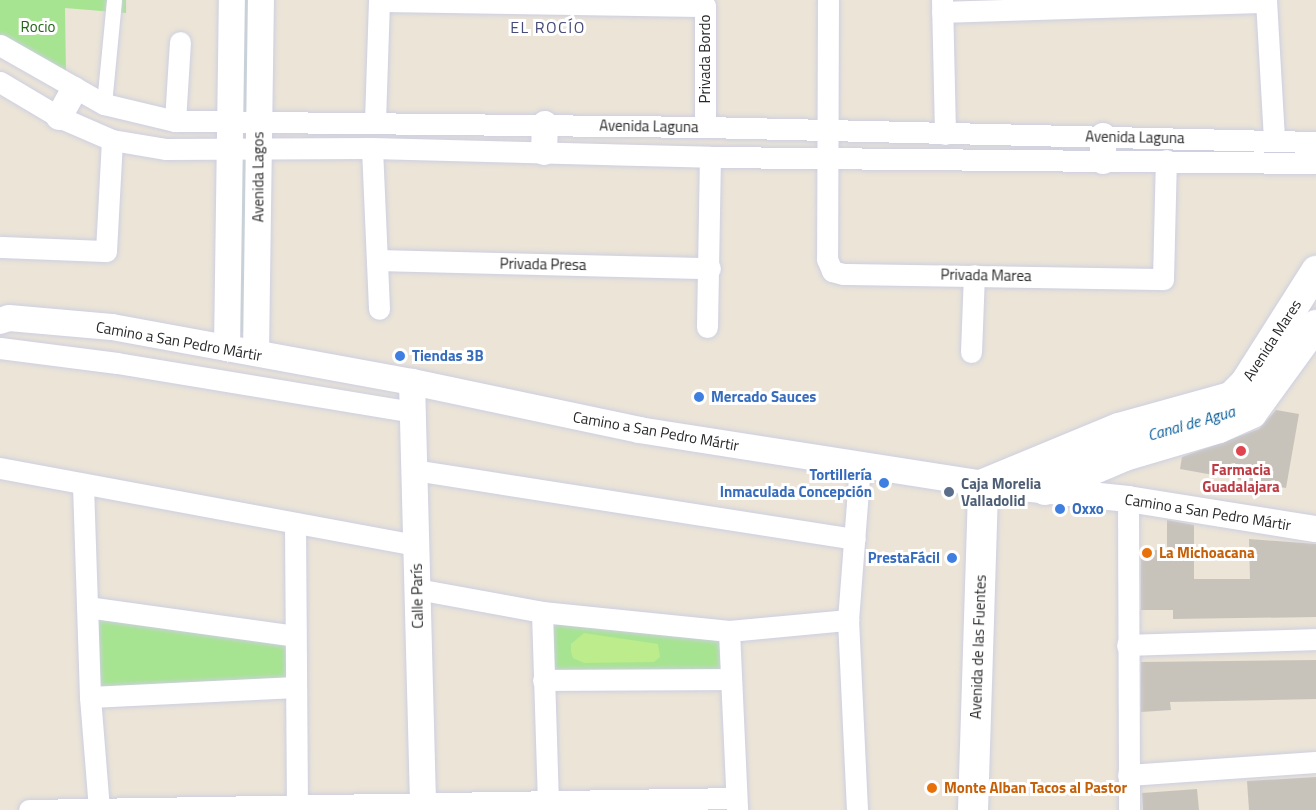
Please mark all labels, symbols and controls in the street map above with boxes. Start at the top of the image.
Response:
street label: Privada Bordo [696,15,714,103]
district label: EL ROCÍO [510,17,586,37]
park label: Rocio [21,18,55,36]
street label: Avenida Laguna [599,116,699,136]
street label: Avenida Laguna [1085,127,1185,147]
street label: Avenida Lagos [249,132,267,222]
street label: Privada Presa [499,254,587,274]
street label: Privada Marea [940,265,1032,285]
street label: Avenida Mares [1239,296,1305,384]
street label: Camino a San Pedro Mártir [95,318,263,364]
place label: Tiendas 3B [412,347,484,365]
marker: Tiendas 3B [393,349,407,363]
place label: Mercado Sauces [711,388,816,406]
marker: Mercado Sauces [692,390,706,404]
water label: Canal de Agua [1145,401,1237,445]
street label: Camino a San Pedro Mártir [572,408,740,454]
marker: Farmacia Guadalajara [1234,444,1248,458]
place label: Farmacia Guadalajara [1202,460,1280,495]
place label: Tortillería Inmaculada Concepción [720,465,872,500]
place label: Caja Morelia Valladolid [961,474,1041,509]
marker: Tortillería Inmaculada Concepción [877,476,891,490]
marker: Caja Morelia Valladolid [942,485,956,499]
street label: Camino a San Pedro Mártir [1124,490,1292,534]
place label: Oxxo [1072,500,1104,518]
marker: Oxxo [1053,502,1067,516]
place label: La Michoacana [1159,544,1255,562]
marker: La Michoacana [1140,546,1154,560]
place label: PrestaFácil [868,549,940,567]
marker: PrestaFácil [945,551,959,565]
street label: Calle París [407,563,427,629]
street label: Avenida de las Fuentes [966,574,990,720]
place label: Monte Alban Tacos al Pastor [944,779,1127,797]
marker: Monte Alban Tacos al Pastor [925,781,939,795]

